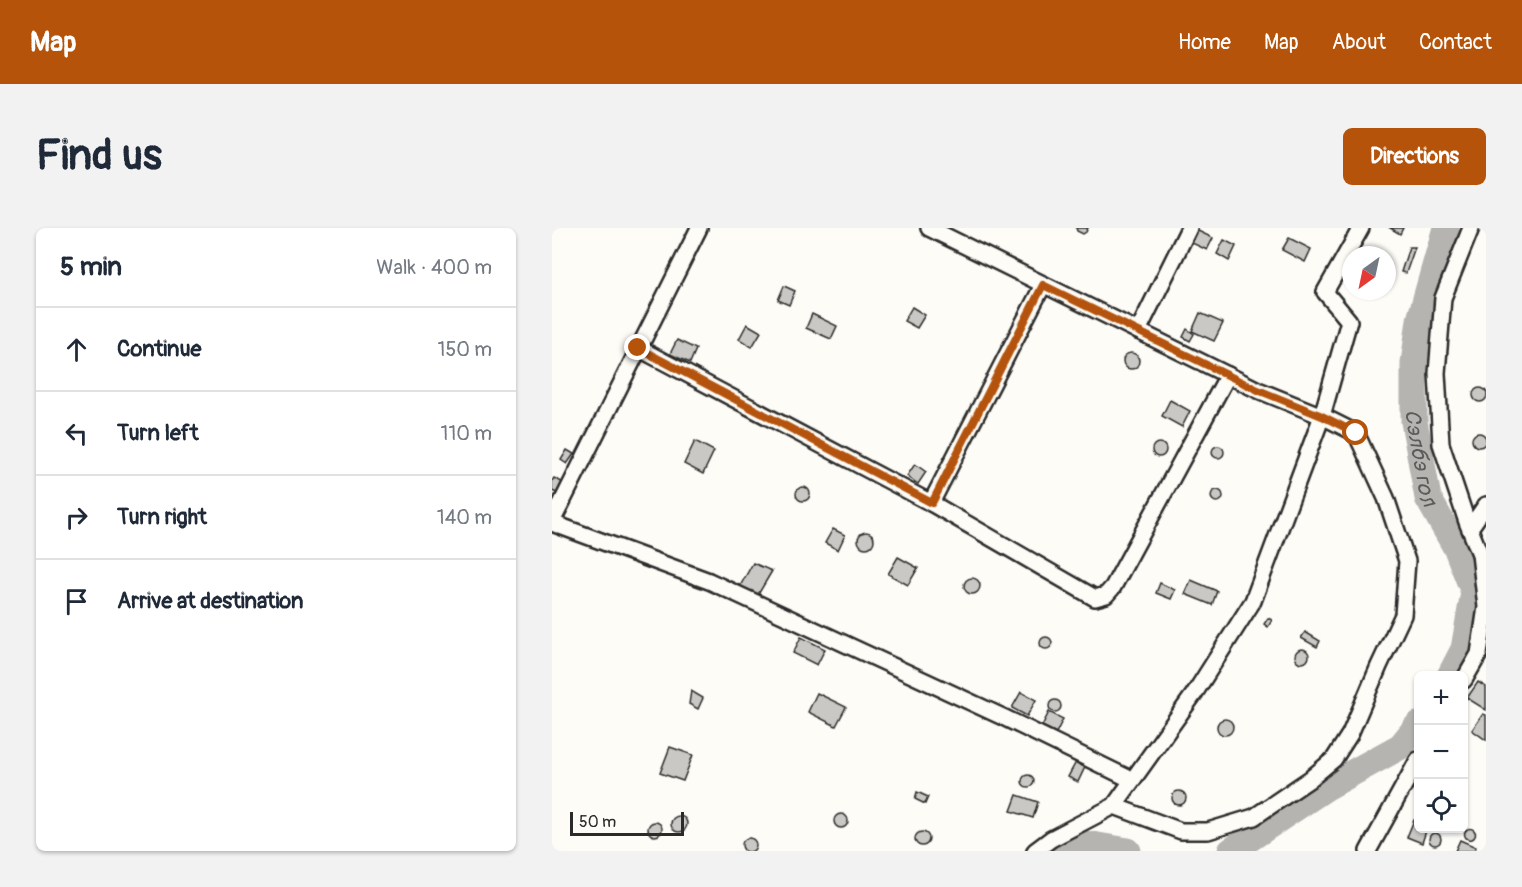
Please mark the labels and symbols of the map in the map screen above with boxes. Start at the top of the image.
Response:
north arrow [1342,246,1396,300]
route end [624,334,650,360]
water label: Сэлбэ гол [1399,409,1444,514]
route start [1342,419,1368,445]
scale bar [570,809,684,836]

